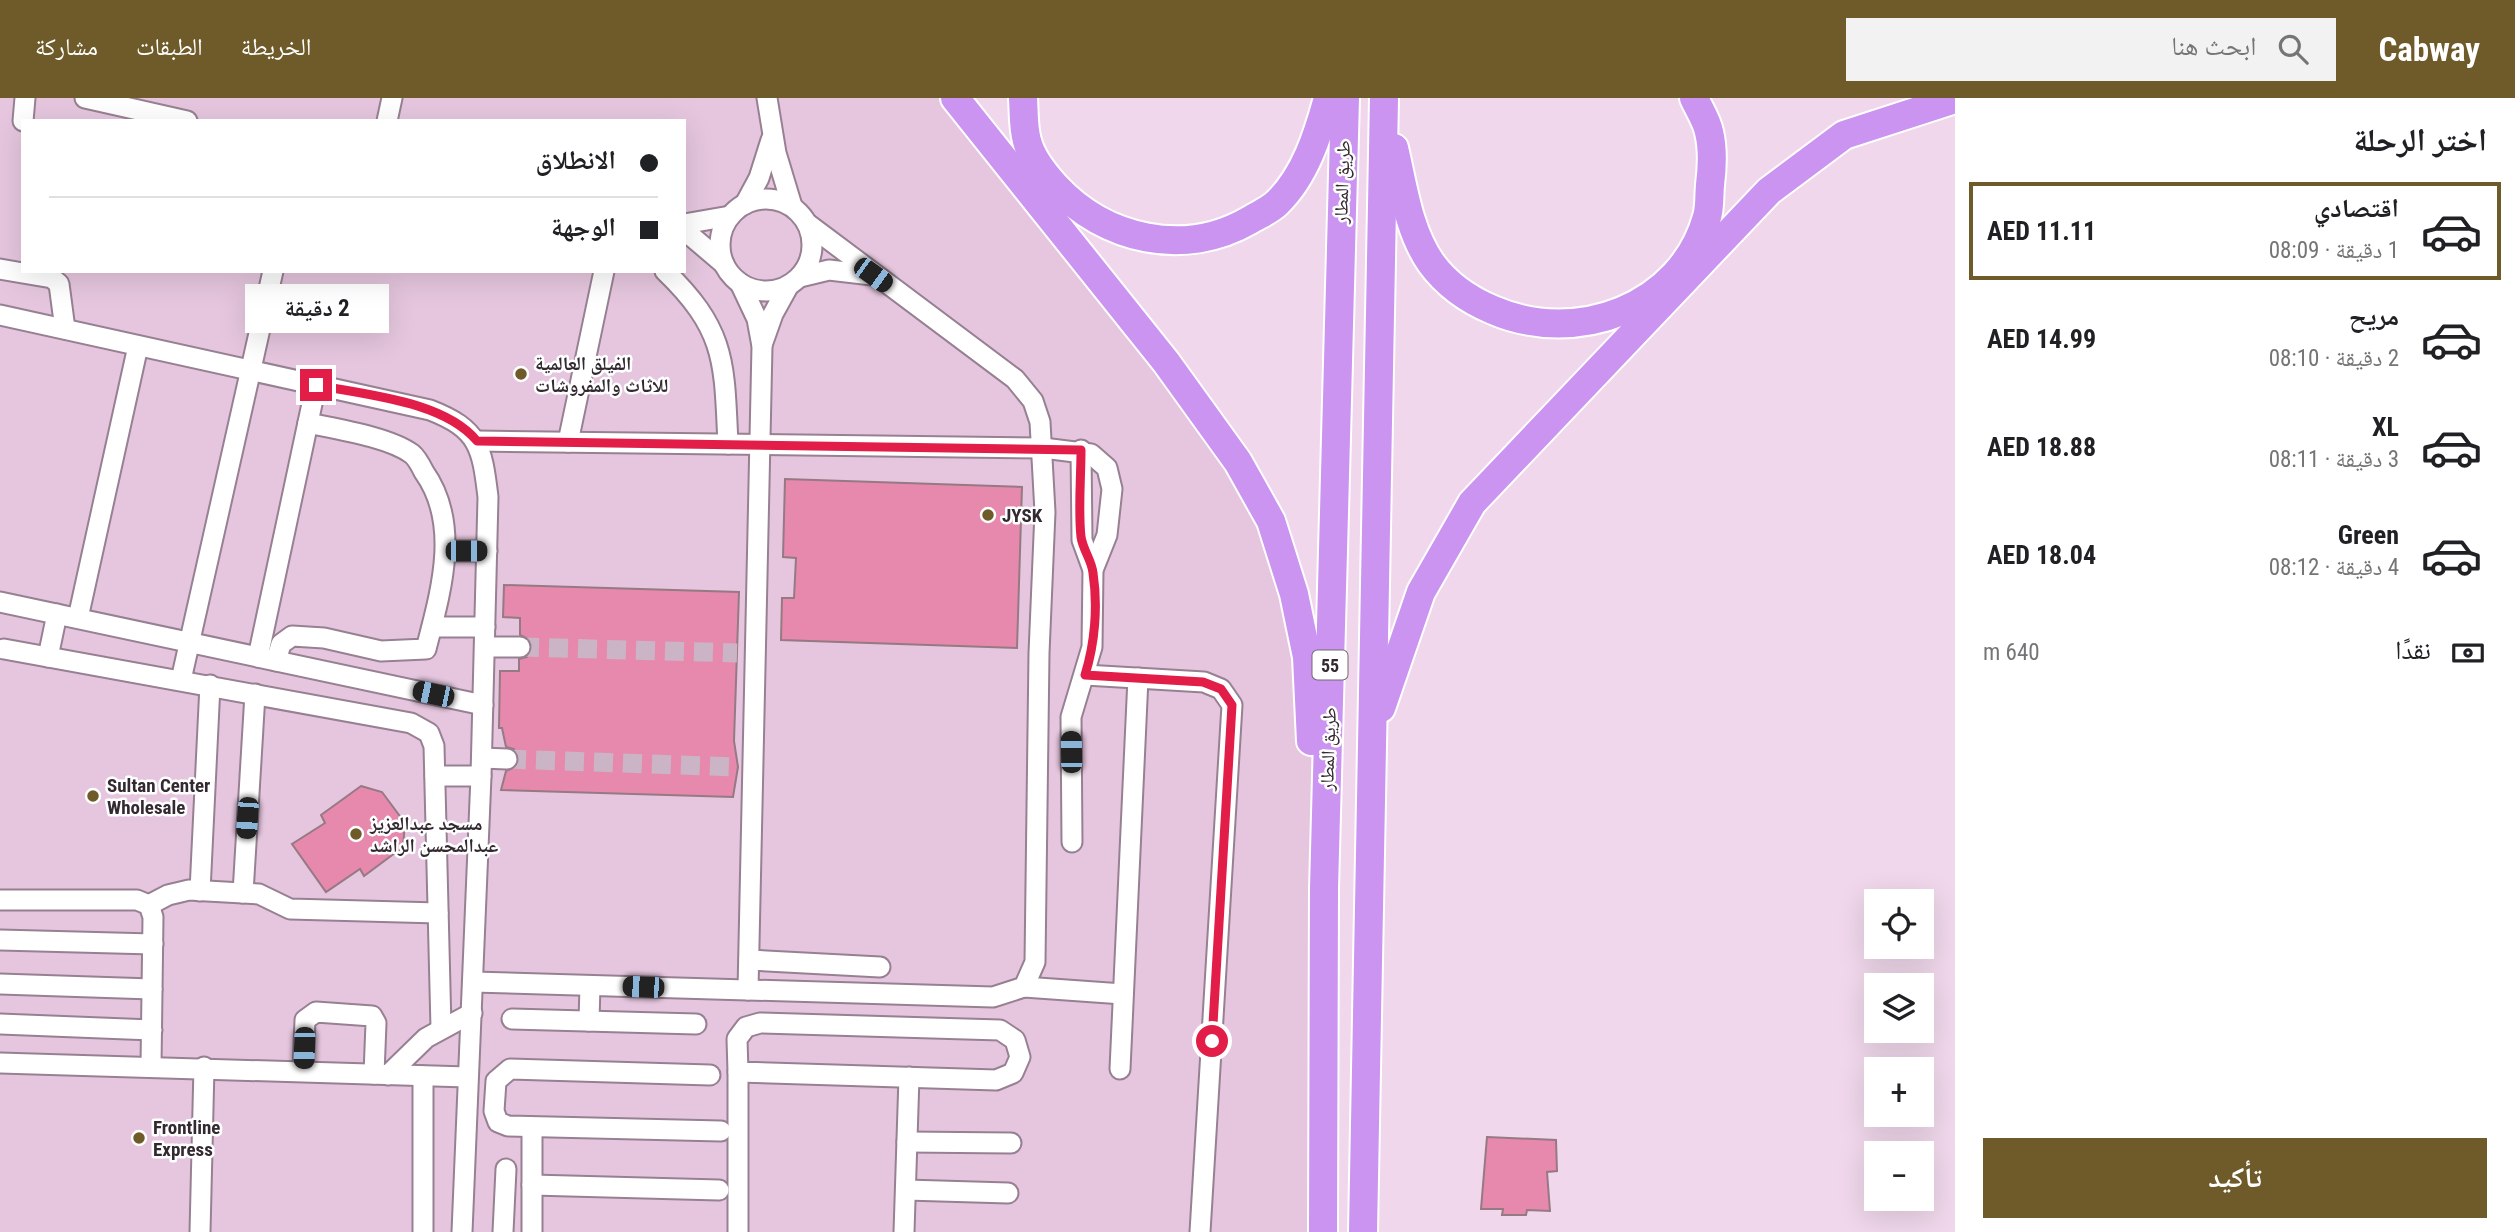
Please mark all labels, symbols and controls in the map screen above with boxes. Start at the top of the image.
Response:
search box [1846,18,2336,81]
icon: search [2274,30,2312,68]
text: Cabway [2378,30,2480,69]
text: ابحث هنا [2171,31,2256,61]
text: مشاركة [35,33,98,61]
text: الطبقات [136,33,203,61]
text: الخريطة [241,33,311,61]
text: اختر الرحلة [2353,121,2487,159]
street label: طريق المطار [1329,140,1355,225]
text: الانطلاق [536,145,616,175]
text: اقتصادي [2314,193,2399,223]
icon: car [2420,200,2483,263]
text: الوجهة [551,212,616,242]
text: AED 11.11 [1987,216,2096,246]
text: 1 دقيقة · 08:09 [2269,237,2399,264]
car [850,254,897,296]
callout: 2 دقيقة [244,284,388,332]
text: 2 دقيقة [284,295,350,322]
text: مريح [2349,301,2399,331]
icon: car [2420,308,2483,371]
text: AED 14.99 [1987,324,2096,354]
text: 2 دقيقة · 08:10 [2269,345,2399,372]
place label: الفيلق العالمية للاثاث والمفروشات [535,352,668,397]
marker: الفيلق العالمية للاثاث والمفروشات [513,366,529,382]
route end [300,369,332,401]
text: XL [2372,412,2399,442]
icon: car [2420,416,2483,479]
text: AED 18.88 [1987,432,2096,462]
text: 3 دقيقة · 08:11 [2269,446,2399,473]
place label: JYSK [1002,504,1043,527]
marker: JYSK [980,507,996,523]
text: Green [2338,520,2399,550]
icon: car [2420,524,2483,587]
text: AED 18.04 [1987,540,2096,570]
car [446,541,488,562]
text: 4 دقيقة · 08:12 [2269,554,2399,581]
icon: cash [2449,634,2487,672]
text: نقدًا [2395,635,2431,665]
text: 640 m [1983,639,2040,666]
road number: 55 [1312,650,1348,680]
car [411,679,456,709]
street label: طريق المطار [1315,707,1341,792]
car [1061,731,1082,773]
place label: Sultan Center Wholesale [107,774,210,819]
marker: Sultan Center Wholesale [85,788,101,804]
car [236,796,259,840]
place label: مسجد عبدالعزيز عبدالمحسن الراشد [369,812,499,857]
marker: مسجد عبدالعزيز عبدالمحسن الراشد [348,826,364,842]
map controls [1864,889,1934,1211]
button: locate [1864,889,1934,959]
button: layers [1864,973,1934,1043]
car [622,976,665,998]
route start [1196,1025,1228,1057]
car [293,1027,316,1069]
button: + [1864,1057,1934,1127]
place label: Frontline Express [153,1116,220,1161]
marker: Frontline Express [131,1130,147,1146]
button: تأكيد [1983,1138,2487,1218]
button: − [1864,1141,1934,1211]

